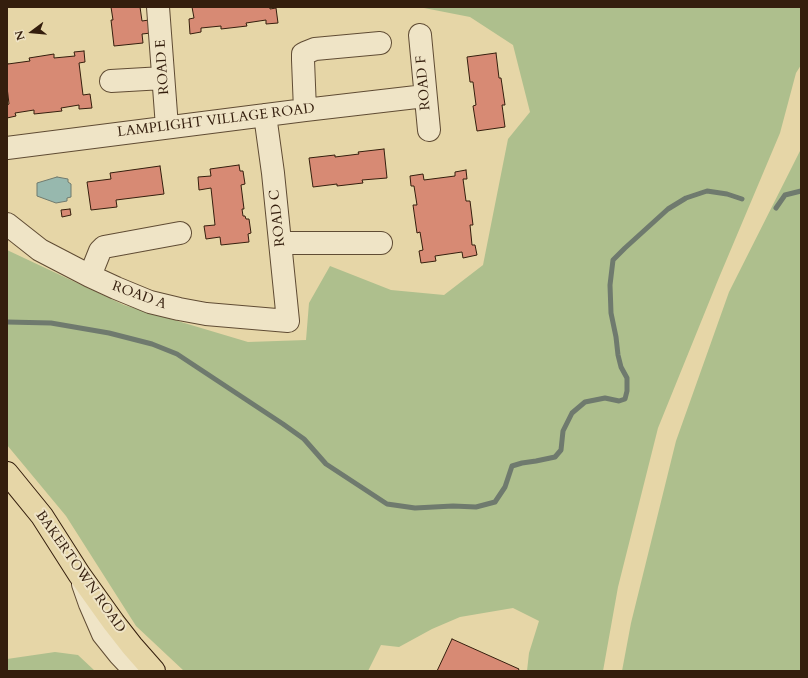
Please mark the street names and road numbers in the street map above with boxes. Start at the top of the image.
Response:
street label: ROAD E [153,39,173,95]
street label: ROAD F [413,55,435,111]
street label: LAMPLIGHT VILLAGE ROAD [116,101,316,141]
street label: ROAD C [267,188,289,248]
street label: ROAD A [109,278,169,314]
street label: BAKERTOWN ROAD [32,508,128,636]

